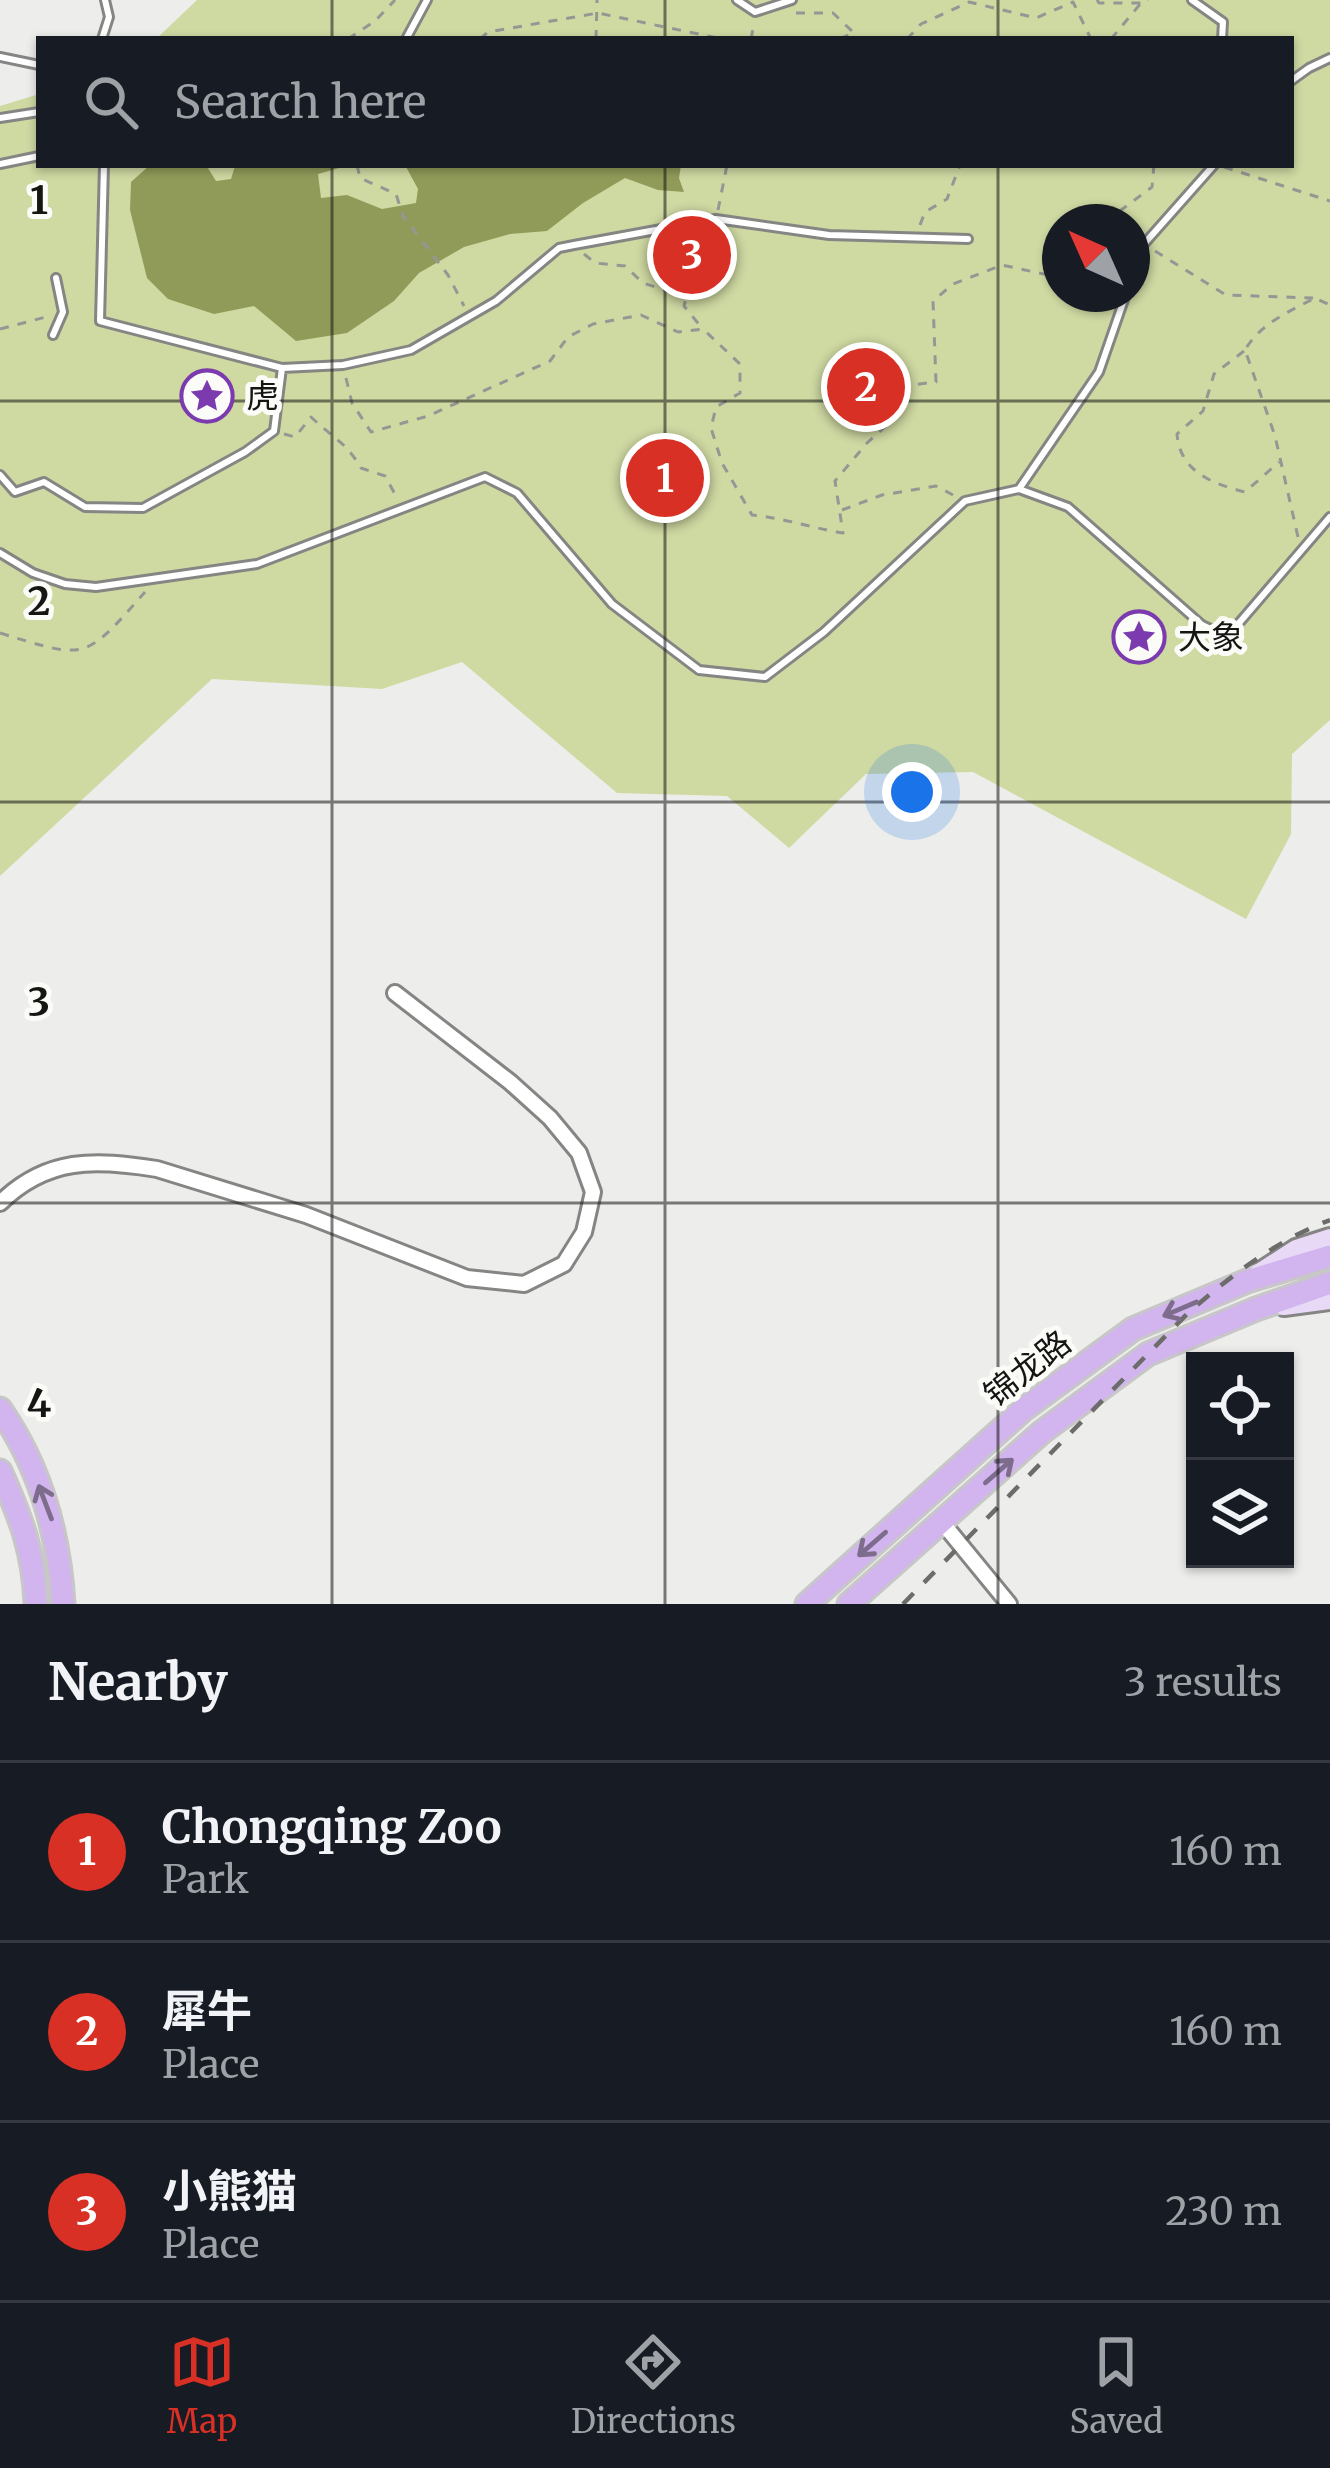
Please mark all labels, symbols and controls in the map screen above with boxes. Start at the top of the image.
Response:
search box [36,36,1294,168]
icon: search [78,69,144,135]
text: Search here [174,74,426,130]
text: 1 [30,176,48,225]
north arrow [1042,204,1150,312]
pin: 3 [653,210,731,300]
pin: 2 [827,342,905,432]
place icon: 虎 [179,368,235,424]
place label: 虎 [246,376,279,417]
pin: 1 [626,433,704,523]
text: 2 [28,577,50,626]
place icon: 大象 [1111,609,1167,665]
place label: 大象 [1178,617,1244,658]
your location [882,762,942,822]
text: 3 [28,978,50,1027]
one-way arrow [1163,1300,1200,1321]
street label: 锦龙路 [976,1322,1079,1415]
map controls [1186,1352,1294,1568]
button: locate [1186,1352,1294,1460]
text: 4 [27,1379,52,1428]
one-way arrow [983,1457,1014,1485]
button: layers [1186,1460,1294,1568]
one-way arrow [32,1485,54,1522]
one-way arrow [857,1530,887,1557]
text: Nearby [48,1650,228,1714]
text: 3 results [1124,1658,1282,1707]
text: Chongqing Zoo [162,1799,502,1855]
text: 1 [78,1827,96,1876]
text: 160 m [1169,1827,1282,1876]
text: Park [162,1855,249,1904]
text: 犀牛 [162,1983,252,2039]
text: 2 [76,2007,98,2056]
text: 160 m [1169,2007,1282,2056]
text: Place [162,2040,259,2089]
text: 小熊猫 [162,2163,297,2219]
text: 3 [76,2187,98,2236]
text: 230 m [1165,2187,1282,2236]
text: Place [162,2220,259,2269]
tab: Map [167,2329,237,2442]
tab: Directions [571,2329,736,2442]
tab: Saved [1070,2329,1163,2442]

